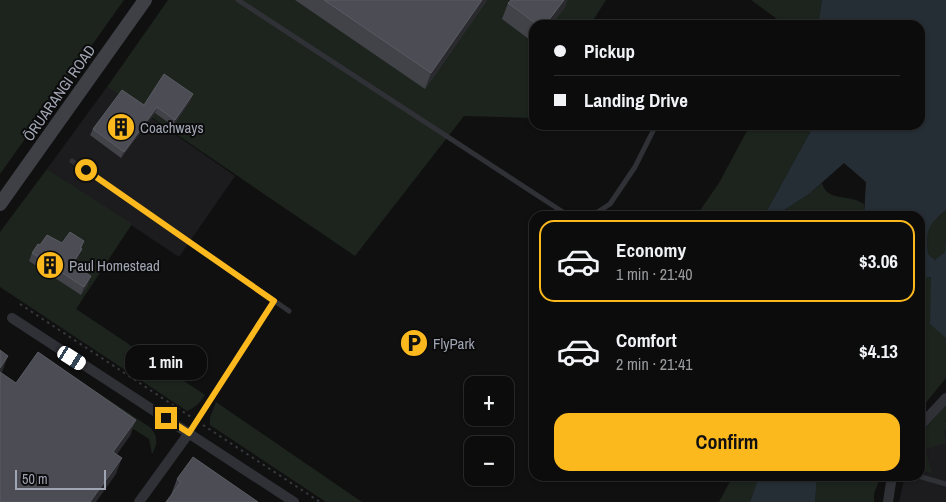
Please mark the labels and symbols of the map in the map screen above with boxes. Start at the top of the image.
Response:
street label: ŌRUARANGI ROAD [18,40,100,145]
building icon: Coachways [106,112,136,142]
place label: Coachways [140,117,204,138]
route start [75,159,97,181]
building icon: Paul Homestead [35,250,65,280]
place label: Paul Homestead [69,255,160,276]
parking icon: FlyPark [399,328,429,358]
place label: FlyPark [433,333,476,354]
car [55,344,88,372]
callout: 1 min [125,346,207,380]
route end [155,407,177,429]
scale bar [15,467,106,490]

